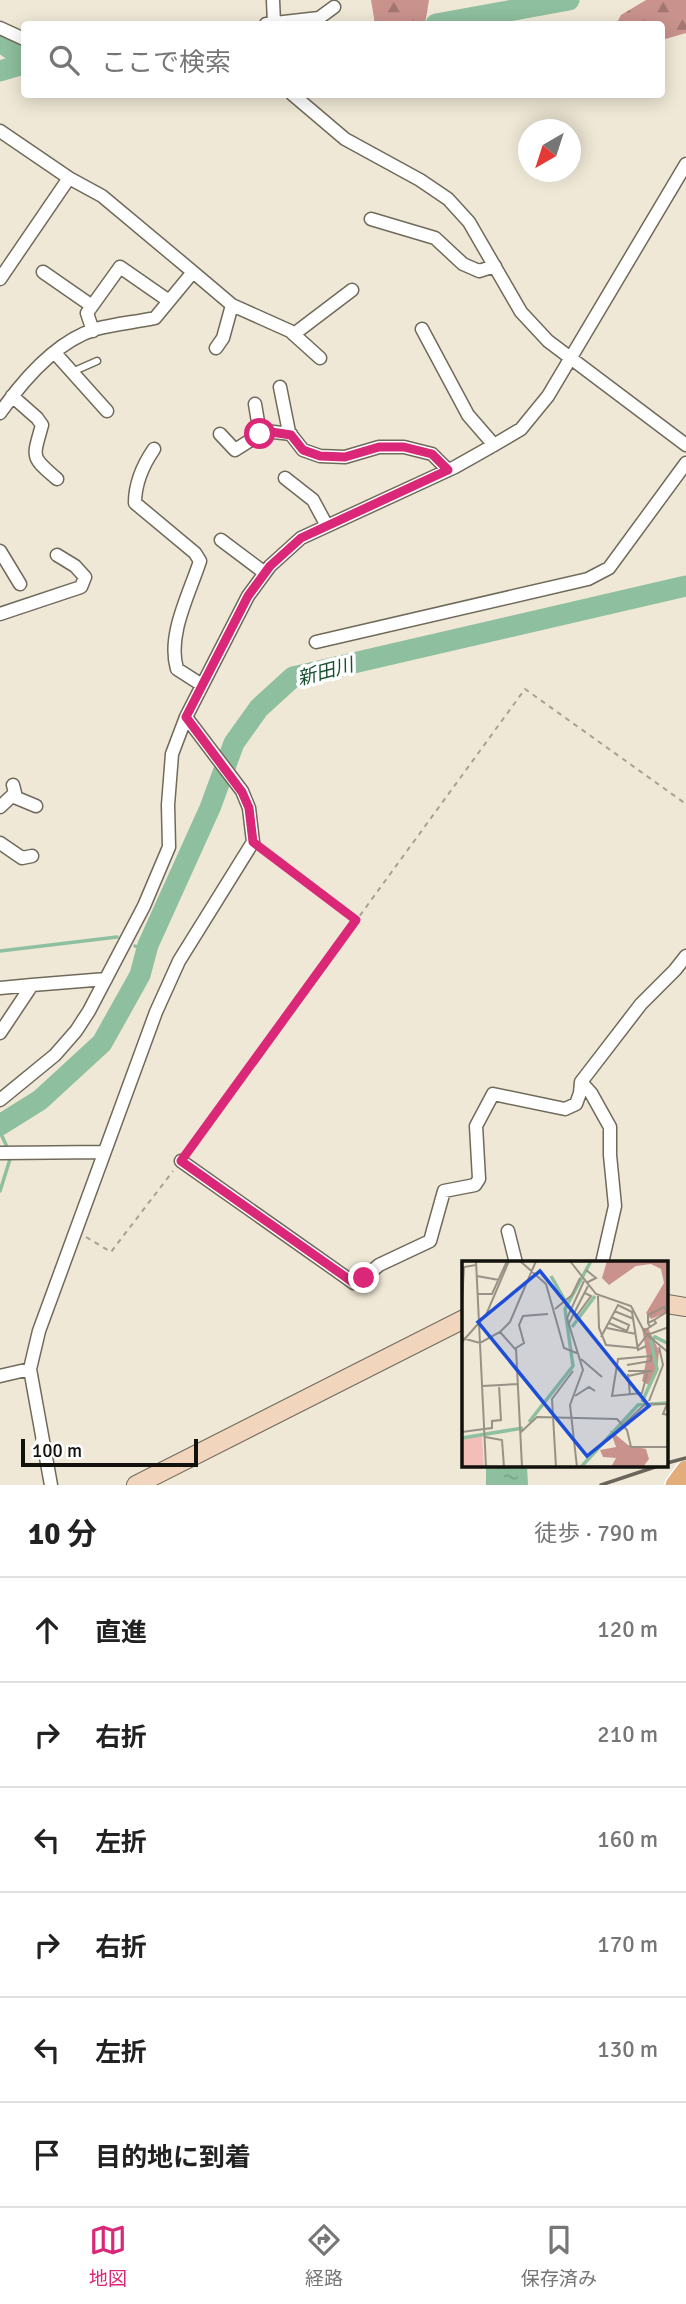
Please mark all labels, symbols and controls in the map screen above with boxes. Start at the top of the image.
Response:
search box [21,21,665,98]
icon: search [45,41,83,79]
text: ここで検索 [101,47,231,79]
north arrow [518,119,581,182]
route start [244,418,275,449]
water label: 新田川 [295,652,358,691]
inset map [462,1261,668,1468]
route end [348,1262,379,1293]
scale bar [21,1436,198,1468]
text: 100 m [32,1439,82,1463]
text: 10 分 [28,1516,97,1553]
text: 徒歩 · 790 m [534,1519,658,1548]
icon: ahead [28,1611,66,1649]
text: 120 m [597,1615,658,1644]
text: 直進 [95,1617,147,1649]
icon: right [28,1716,66,1754]
text: 210 m [597,1720,658,1749]
text: 右折 [95,1722,147,1754]
icon: left [28,1821,66,1859]
text: 160 m [597,1825,658,1854]
text: 左折 [95,1827,147,1859]
icon: right [28,1926,66,1964]
text: 170 m [597,1930,658,1959]
text: 右折 [95,1932,147,1964]
icon: left [28,2031,66,2069]
text: 130 m [597,2035,658,2064]
text: 左折 [95,2037,147,2069]
icon: arrive [28,2136,66,2174]
text: 目的地に到着 [95,2142,251,2174]
tab: 地図 [89,2221,127,2291]
tab: 経路 [305,2221,343,2291]
tab: 保存済み [521,2221,597,2291]

